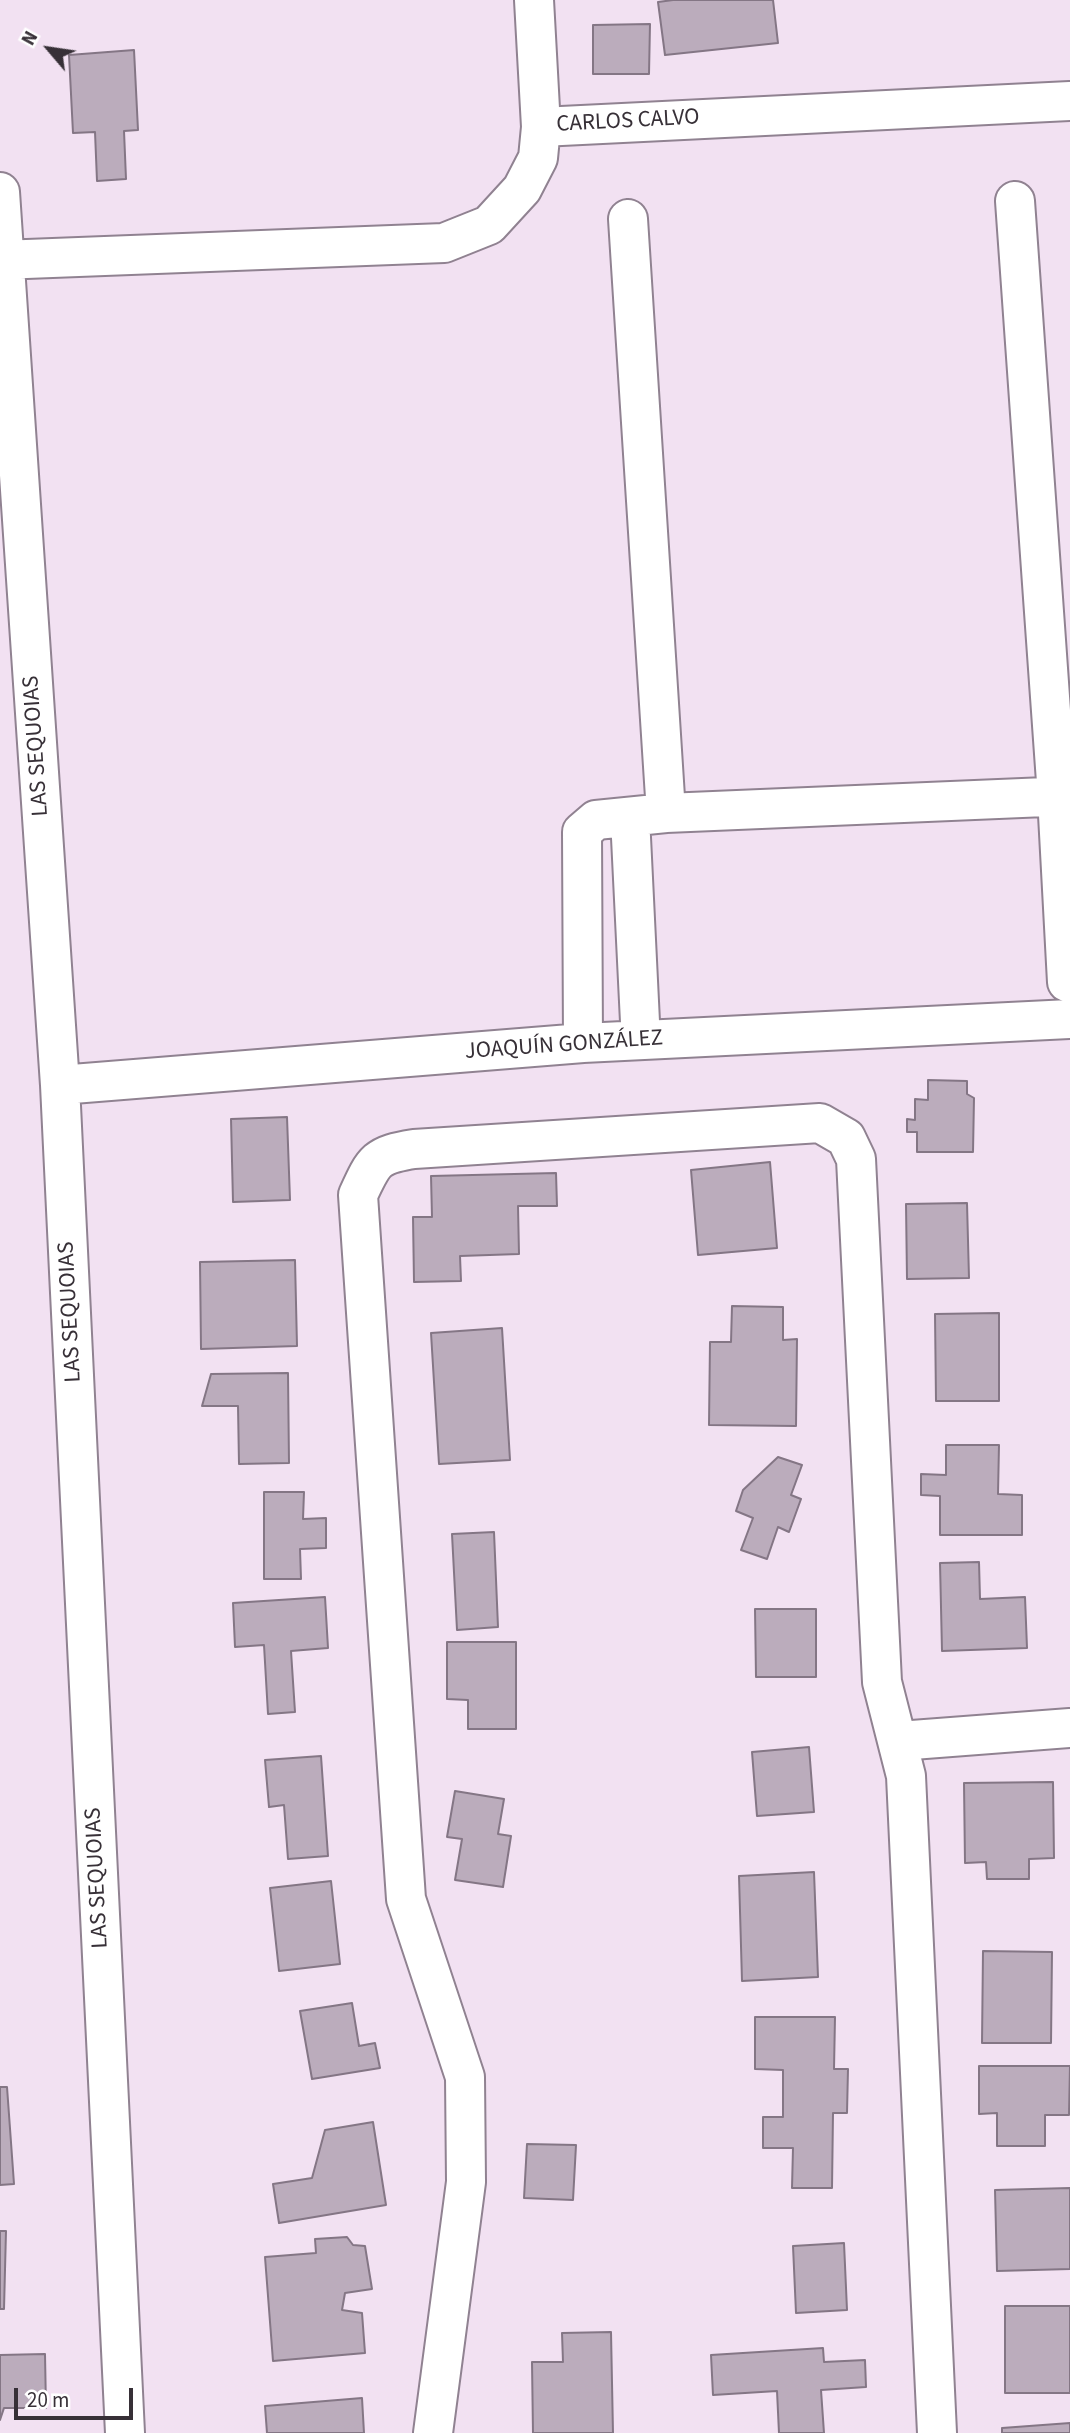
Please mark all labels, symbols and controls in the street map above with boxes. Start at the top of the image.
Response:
north arrow [14,14,84,84]
text: N [15,27,45,51]
street label: CARLOS CALVO [556,104,700,140]
street label: LAS SEQUOIAS [18,675,56,817]
street label: JOAQUÍN GONZÁLEZ [464,1025,664,1067]
street label: LAS SEQUOIAS [54,1241,88,1383]
street label: LAS SEQUOIAS [81,1807,115,1949]
scale bar [18,2374,136,2418]
text: 20 m [27,2385,69,2415]

